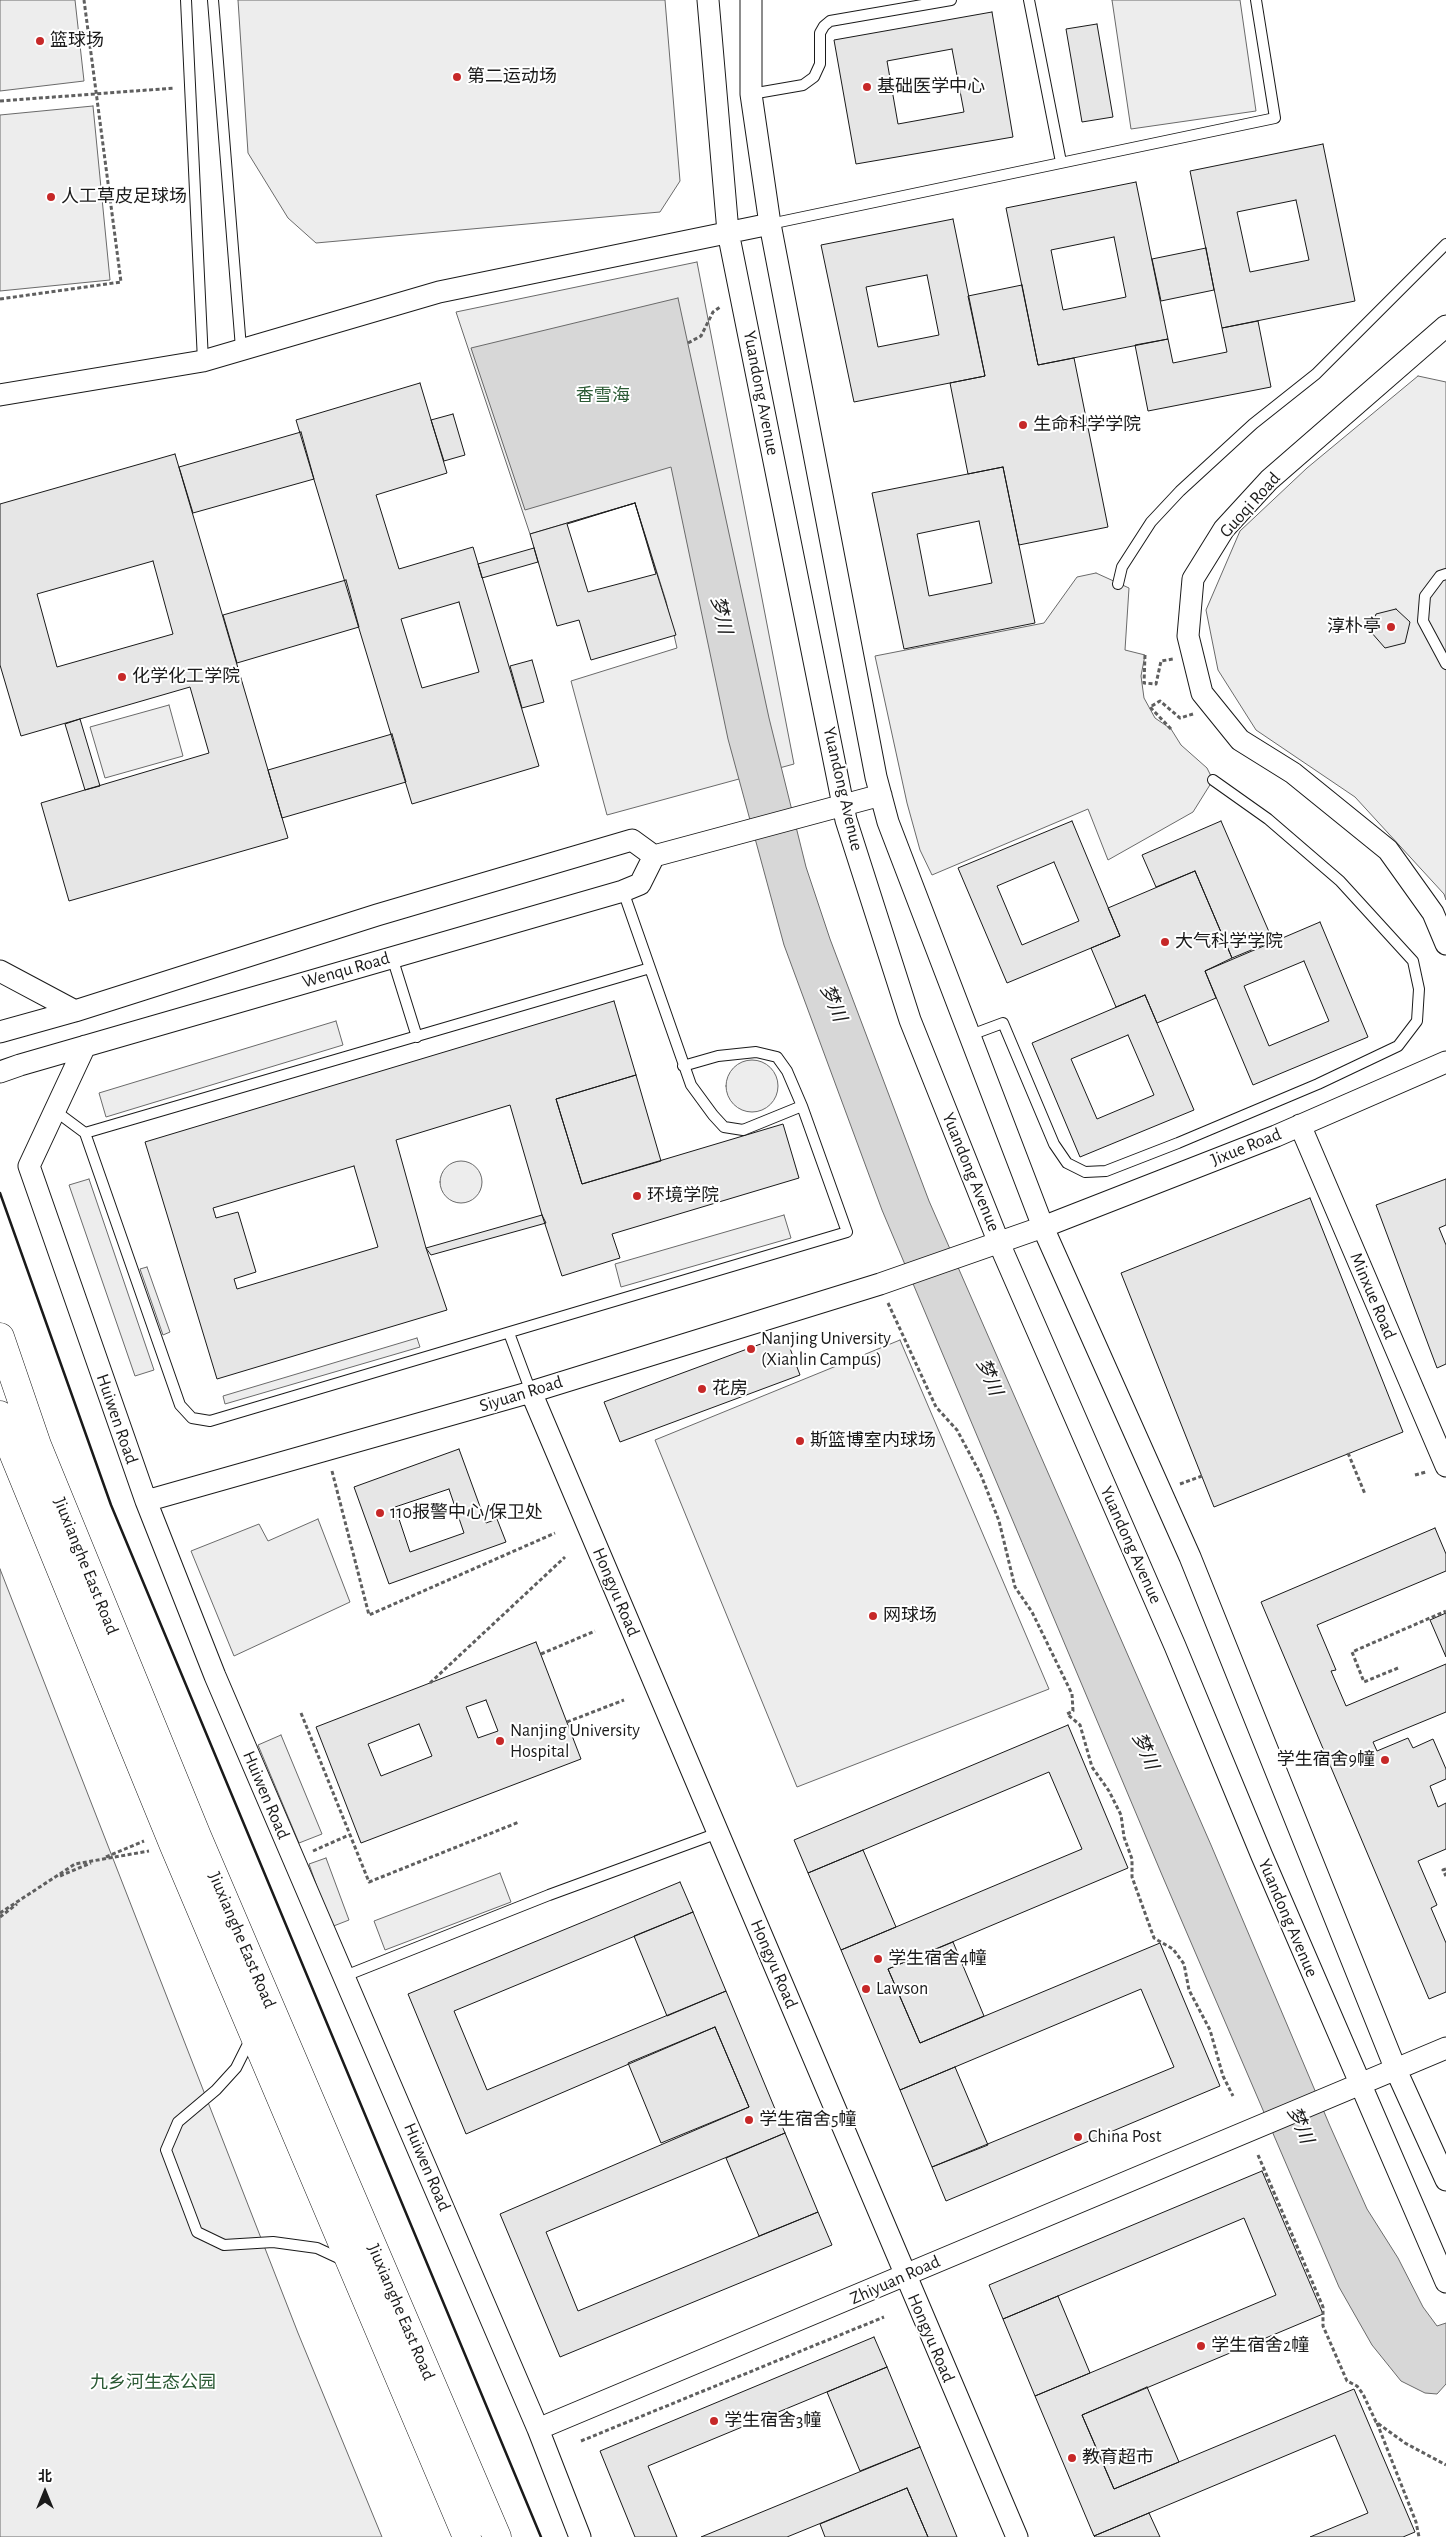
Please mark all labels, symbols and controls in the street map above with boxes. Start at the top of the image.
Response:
place label: 篮球场 [50,30,104,52]
marker: 篮球场 [34,35,46,47]
place label: 第二运动场 [467,66,557,88]
marker: 第二运动场 [451,71,463,83]
place label: 基础医学中心 [877,76,985,98]
marker: 基础医学中心 [861,81,873,93]
place label: 人工草皮足球场 [61,186,187,208]
marker: 人工草皮足球场 [45,191,57,203]
street label: Yuandong Avenue [738,329,784,457]
park label: 香雪海 [576,385,630,407]
place label: 生命科学学院 [1033,414,1141,436]
marker: 生命科学学院 [1017,419,1029,431]
street label: Guoqi Road [1215,468,1285,542]
water label: 梦川 [706,594,736,636]
place label: 淳朴亭 [1327,616,1381,638]
marker: 淳朴亭 [1385,621,1397,633]
place label: 化学化工学院 [132,666,240,688]
marker: 化学化工学院 [116,671,128,683]
street label: Yuandong Avenue [818,725,868,853]
place label: 大气科学学院 [1175,931,1283,953]
marker: 大气科学学院 [1159,936,1171,948]
street label: Wenqu Road [300,947,392,993]
water label: 梦川 [815,981,851,1025]
street label: Yuandong Avenue [937,1109,1005,1235]
street label: Jixue Road [1208,1123,1284,1171]
place label: 环境学院 [647,1185,719,1207]
marker: 环境学院 [631,1190,643,1202]
street label: Minxue Road [1345,1249,1401,1343]
place label: Nanjing University (Xianlin Campus) [761,1328,891,1370]
marker: Nanjing University (Xianlin Campus) [745,1343,757,1355]
water label: 梦川 [971,1355,1007,1399]
street label: Huiwen Road [92,1371,142,1467]
street label: Siyuan Road [477,1371,565,1417]
place label: 花房 [712,1378,748,1400]
marker: 花房 [696,1383,708,1395]
place label: 斯篮博室内球场 [810,1430,936,1452]
marker: 斯篮博室内球场 [794,1435,806,1447]
street label: Yuandong Avenue [1095,1483,1167,1607]
street label: Jiuxianghe East Road [49,1494,123,1638]
place label: 110报警中心/保卫处 [390,1502,543,1524]
marker: 110报警中心/保卫处 [374,1507,386,1519]
street label: Hongyu Road [588,1544,644,1640]
place label: 网球场 [883,1605,937,1627]
marker: 网球场 [867,1610,879,1622]
place label: Nanjing University Hospital [510,1720,640,1762]
water label: 梦川 [1127,1729,1163,1773]
marker: Nanjing University Hospital [494,1735,506,1747]
street label: Huiwen Road [238,1748,294,1842]
place label: 学生宿舍9幢 [1277,1749,1375,1771]
marker: 学生宿舍9幢 [1379,1754,1391,1766]
street label: Yuandong Avenue [1253,1856,1323,1980]
street label: Jiuxianghe East Road [204,1869,280,2011]
street label: Hongyu Road [746,1916,802,2012]
place label: 学生宿舍4幢 [888,1948,987,1970]
marker: 学生宿舍4幢 [872,1953,884,1965]
place label: Lawson [876,1978,928,2000]
marker: Lawson [860,1983,872,1995]
water label: 梦川 [1282,2103,1318,2147]
place label: 学生宿舍5幢 [759,2109,857,2131]
marker: 学生宿舍5幢 [743,2114,755,2126]
street label: Huiwen Road [399,2120,455,2214]
place label: China Post [1088,2126,1161,2148]
marker: China Post [1072,2131,1084,2143]
street label: Jiuxianghe East Road [363,2241,439,2383]
street label: Zhiyuan Road [847,2251,943,2309]
street label: Hongyu Road [903,2290,959,2386]
place label: 学生宿舍2幢 [1211,2335,1309,2357]
marker: 学生宿舍2幢 [1195,2340,1207,2352]
park label: 九乡河生态公园 [90,2372,216,2394]
place label: 学生宿舍3幢 [724,2410,821,2432]
marker: 学生宿舍3幢 [708,2415,720,2427]
place label: 教育超市 [1082,2447,1154,2469]
marker: 教育超市 [1066,2452,1078,2464]
north arrow [20,2467,70,2517]
text: 北 [38,2470,52,2484]

